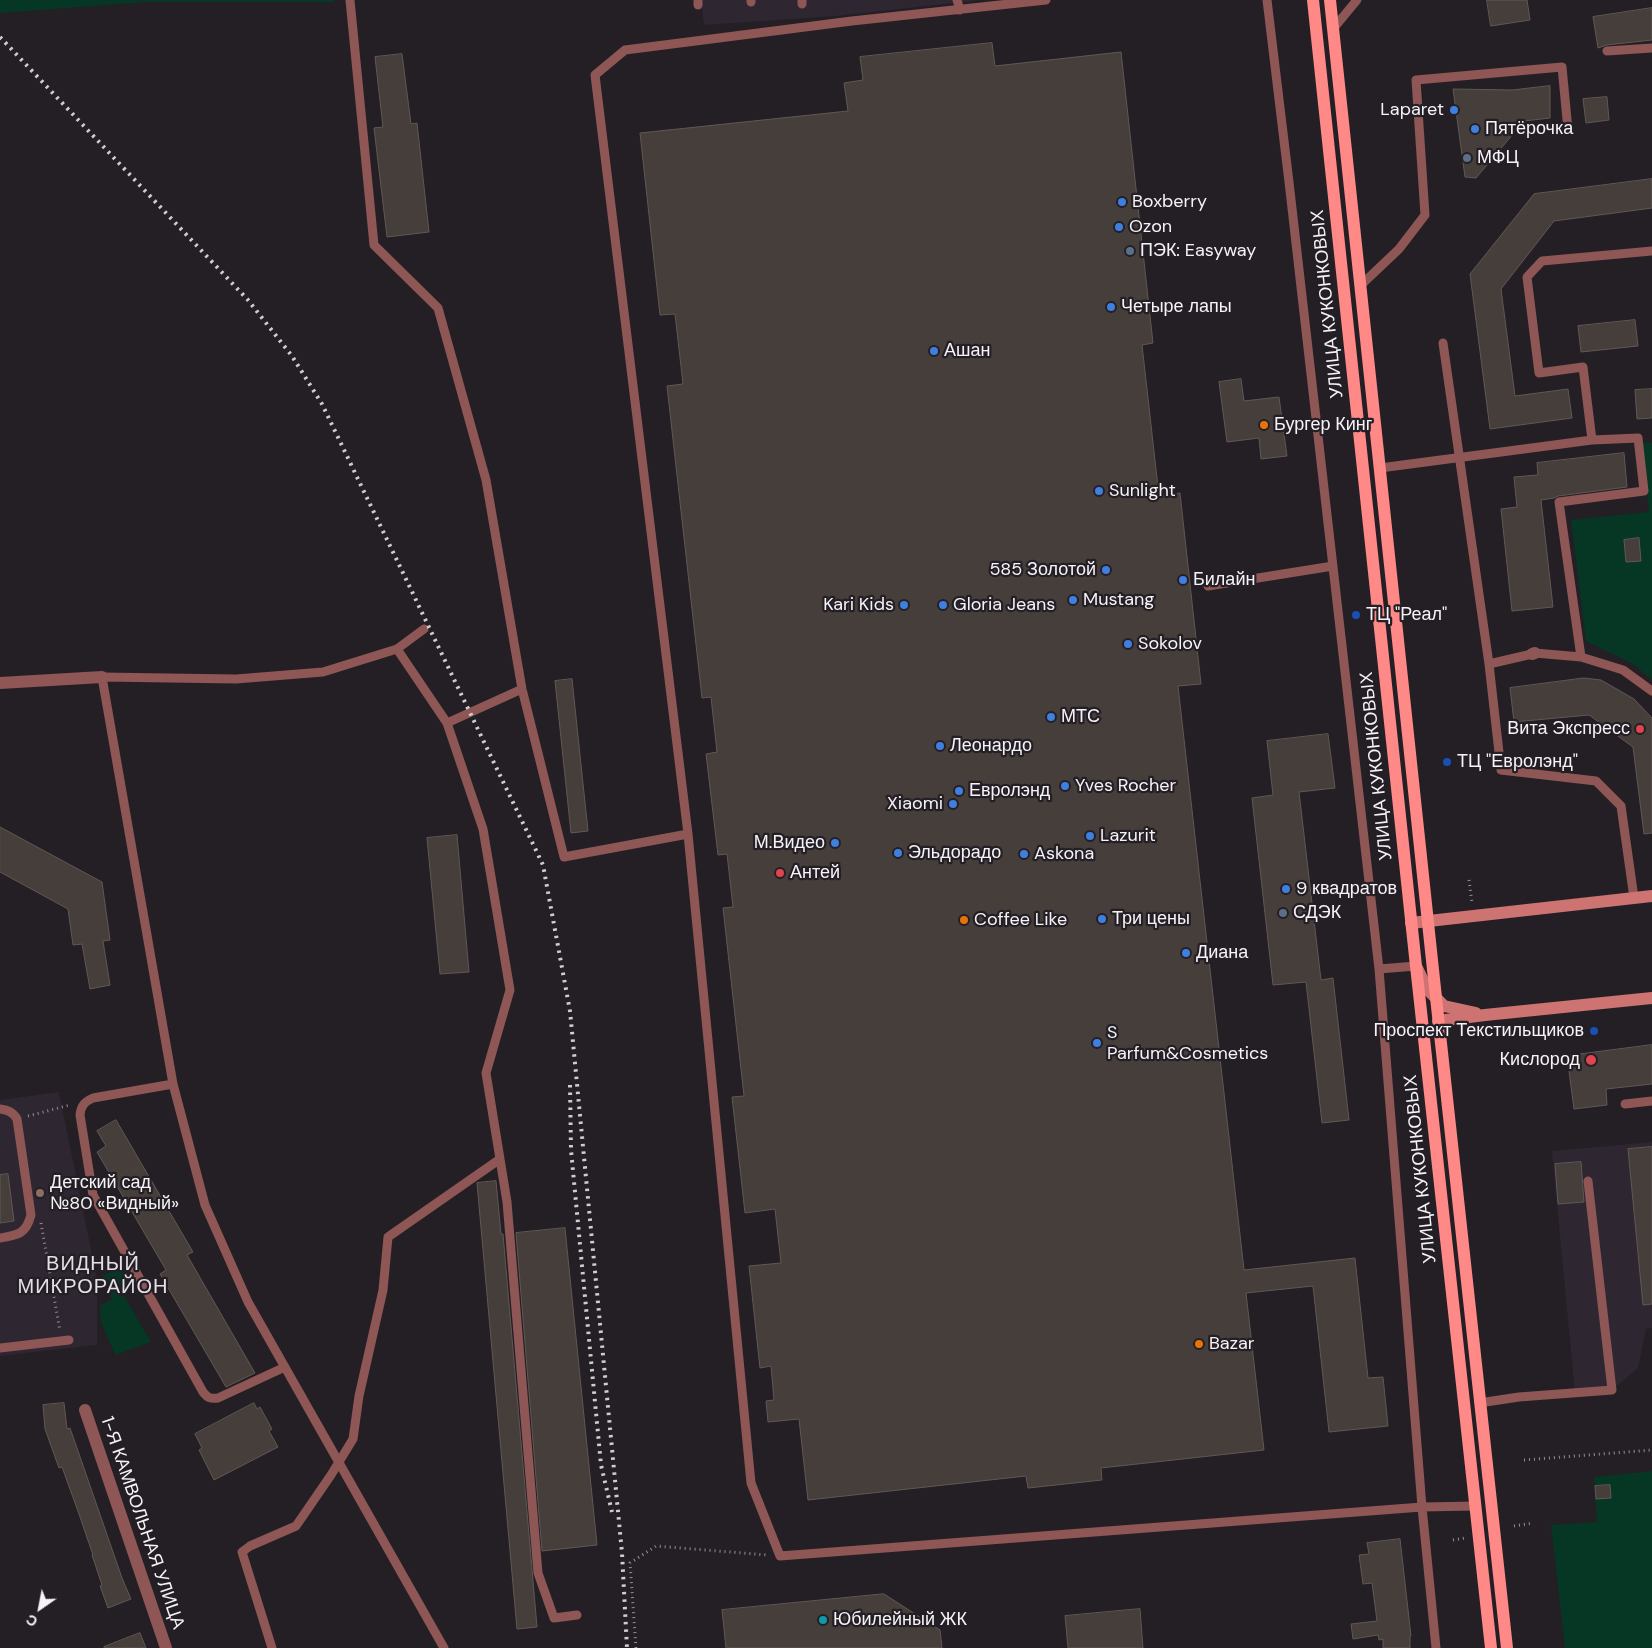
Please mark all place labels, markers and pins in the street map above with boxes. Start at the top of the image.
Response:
place label: Laparet [1380,99,1444,121]
marker: Laparet [1448,104,1460,116]
place label: Пятёрочка [1485,118,1573,140]
marker: Пятёрочка [1469,123,1481,135]
place label: МФЦ [1477,147,1519,169]
marker: МФЦ [1461,152,1473,164]
place label: Boxberry [1132,191,1207,213]
marker: Boxberry [1116,196,1128,208]
place label: Ozon [1129,216,1172,238]
marker: Ozon [1113,221,1125,233]
place label: ПЭК: Easyway [1140,240,1256,262]
marker: ПЭК: Easyway [1124,245,1136,257]
place label: Четыре лапы [1121,296,1232,318]
marker: Четыре лапы [1105,301,1117,313]
place label: Ашан [944,340,990,362]
marker: Ашан [928,345,940,357]
place label: Бургер Кинг [1274,414,1372,436]
marker: Бургер Кинг [1258,419,1270,431]
place label: Sunlight [1109,480,1176,502]
marker: Sunlight [1093,485,1105,497]
place label: 585 Золотой [989,559,1096,581]
marker: 585 Золотой [1100,564,1112,576]
place label: Билайн [1193,569,1255,591]
marker: Билайн [1177,574,1189,586]
place label: Mustang [1083,589,1154,611]
place label: Kari Kids [823,594,894,616]
place label: Gloria Jeans [953,594,1055,616]
marker: Mustang [1067,594,1079,606]
marker: Kari Kids [898,599,910,611]
marker: Gloria Jeans [937,599,949,611]
place label: ТЦ "Реал" [1366,604,1447,626]
marker: ТЦ "Реал" [1350,609,1362,621]
place label: Sokolov [1138,633,1202,655]
marker: Sokolov [1122,638,1134,650]
place label: МТС [1061,706,1100,728]
marker: МТС [1045,711,1057,723]
place label: Вита Экспресс [1507,718,1630,740]
marker: Вита Экспресс [1634,723,1646,735]
place label: Леонардо [950,735,1032,757]
marker: Леонардо [934,740,946,752]
place label: ТЦ "Евролэнд" [1457,751,1578,773]
marker: ТЦ "Евролэнд" [1441,756,1453,768]
place label: Yves Rocher [1075,775,1176,797]
place label: Евролэнд [969,780,1050,802]
marker: Yves Rocher [1059,780,1071,792]
marker: Евролэнд [953,785,965,797]
place label: Xiaomi [887,793,943,815]
marker: Xiaomi [947,798,959,810]
place label: Lazurit [1100,825,1156,847]
marker: Lazurit [1084,830,1096,842]
place label: М.Видео [754,832,825,854]
marker: М.Видео [829,837,841,849]
place label: Эльдорадо [908,842,1001,864]
place label: Askona [1034,843,1094,865]
marker: Эльдорадо [892,847,904,859]
marker: Askona [1018,848,1030,860]
place label: Антей [790,862,840,884]
marker: Антей [774,867,786,879]
place label: 9 квадратов [1296,878,1397,900]
marker: 9 квадратов [1280,883,1292,895]
place label: СДЭК [1293,902,1341,924]
marker: СДЭК [1277,907,1289,919]
place label: Три цены [1112,908,1190,930]
place label: Coffee Like [974,909,1067,931]
marker: Три цены [1096,913,1108,925]
marker: Coffee Like [958,914,970,926]
place label: Диана [1196,942,1248,964]
marker: Диана [1180,947,1192,959]
place label: Проспект Текстильщиков [1373,1020,1584,1042]
place label: S Parfum&Cosmetics [1107,1022,1268,1064]
marker: Проспект Текстильщиков [1588,1025,1600,1037]
marker: S Parfum&Cosmetics [1091,1037,1103,1049]
place label: Кислород [1500,1049,1580,1071]
marker: Кислород [1584,1053,1598,1067]
place label: Детский сад №80 «Видный» [50,1172,179,1214]
marker: Детский сад №80 «Видный» [34,1187,46,1199]
place label: Bazar [1209,1333,1254,1355]
marker: Bazar [1193,1338,1205,1350]
place label: Юбилейный ЖК [833,1609,967,1631]
marker: Юбилейный ЖК [817,1614,829,1626]

